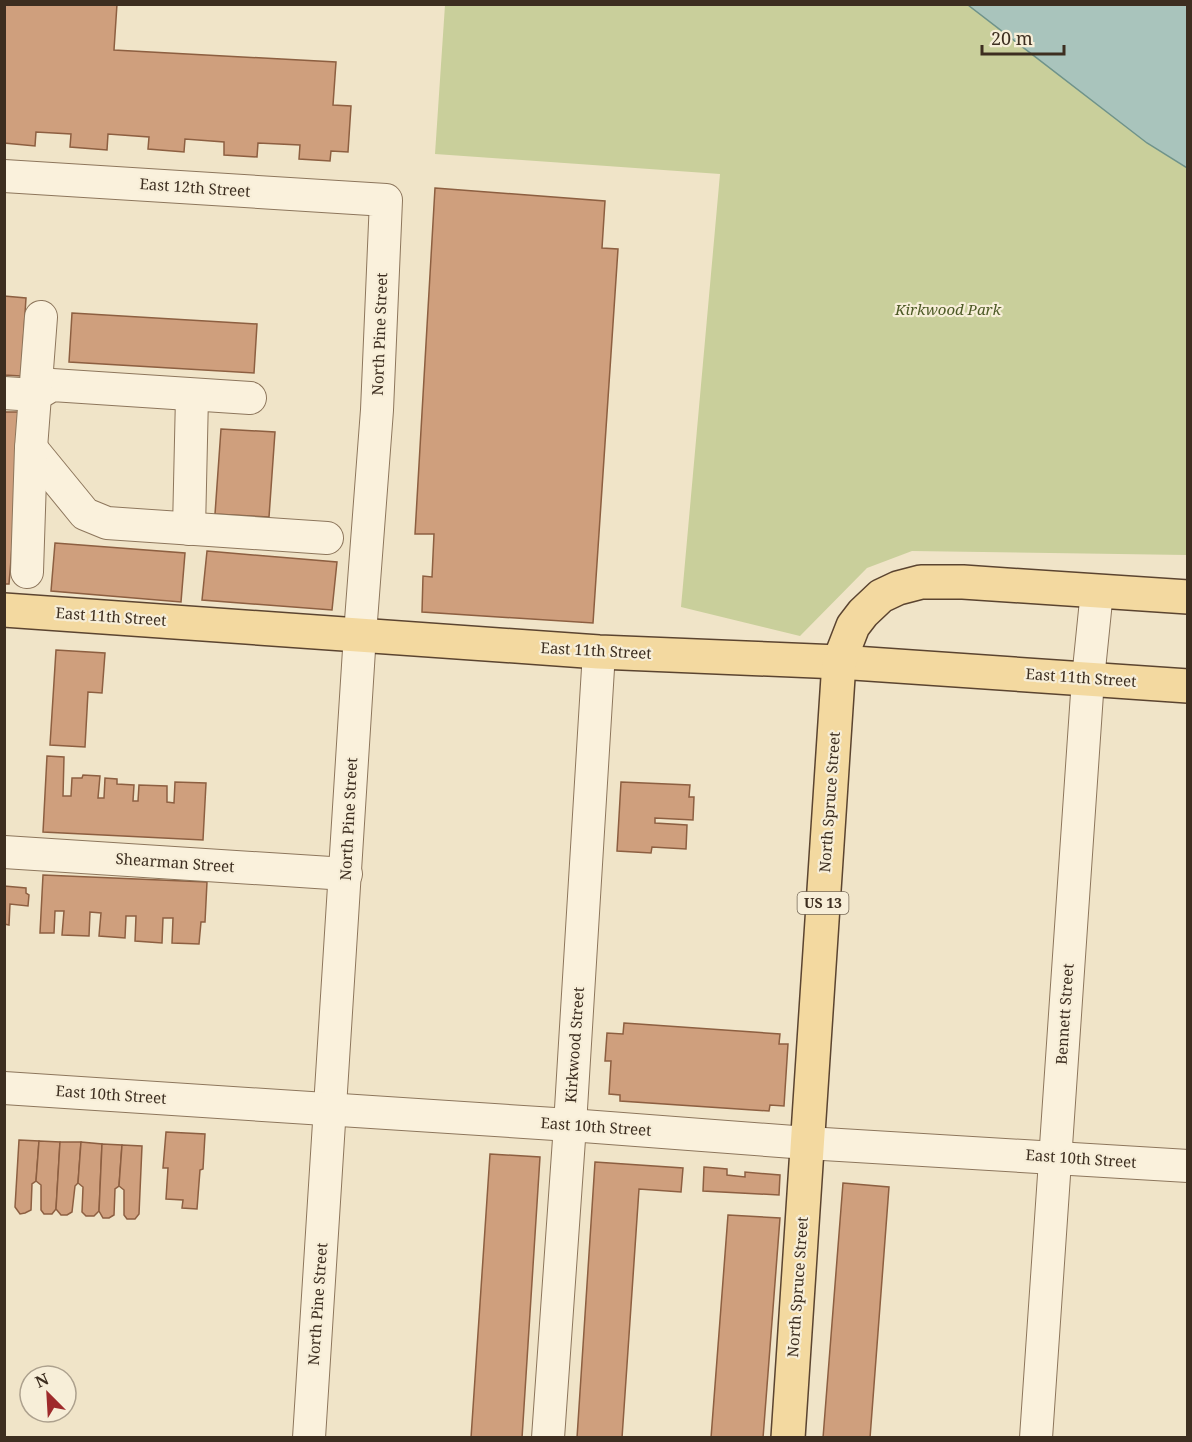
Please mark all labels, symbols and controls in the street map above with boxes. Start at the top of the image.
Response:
scale bar [982,18,1064,56]
text: 20 m [991,26,1033,50]
street label: East 12th Street [139,173,251,201]
street label: North Pine Street [367,272,391,396]
park label: Kirkwood Park [894,299,1002,319]
street label: East 11th Street [55,602,167,630]
street label: East 11th Street [540,637,652,663]
street label: East 11th Street [1025,663,1137,691]
street label: North Spruce Street [814,731,844,873]
street label: North Pine Street [335,757,361,881]
street label: Shearman Street [115,848,235,876]
road number: US 13 [798,892,848,914]
street label: Bennett Street [1050,963,1078,1065]
street label: Kirkwood Street [560,986,588,1104]
street label: East 10th Street [55,1080,167,1108]
street label: East 10th Street [540,1112,652,1140]
street label: East 10th Street [1025,1144,1137,1172]
street label: North Spruce Street [782,1216,812,1358]
street label: North Pine Street [303,1242,331,1366]
north arrow [18,1364,78,1424]
text: N [32,1368,52,1393]

